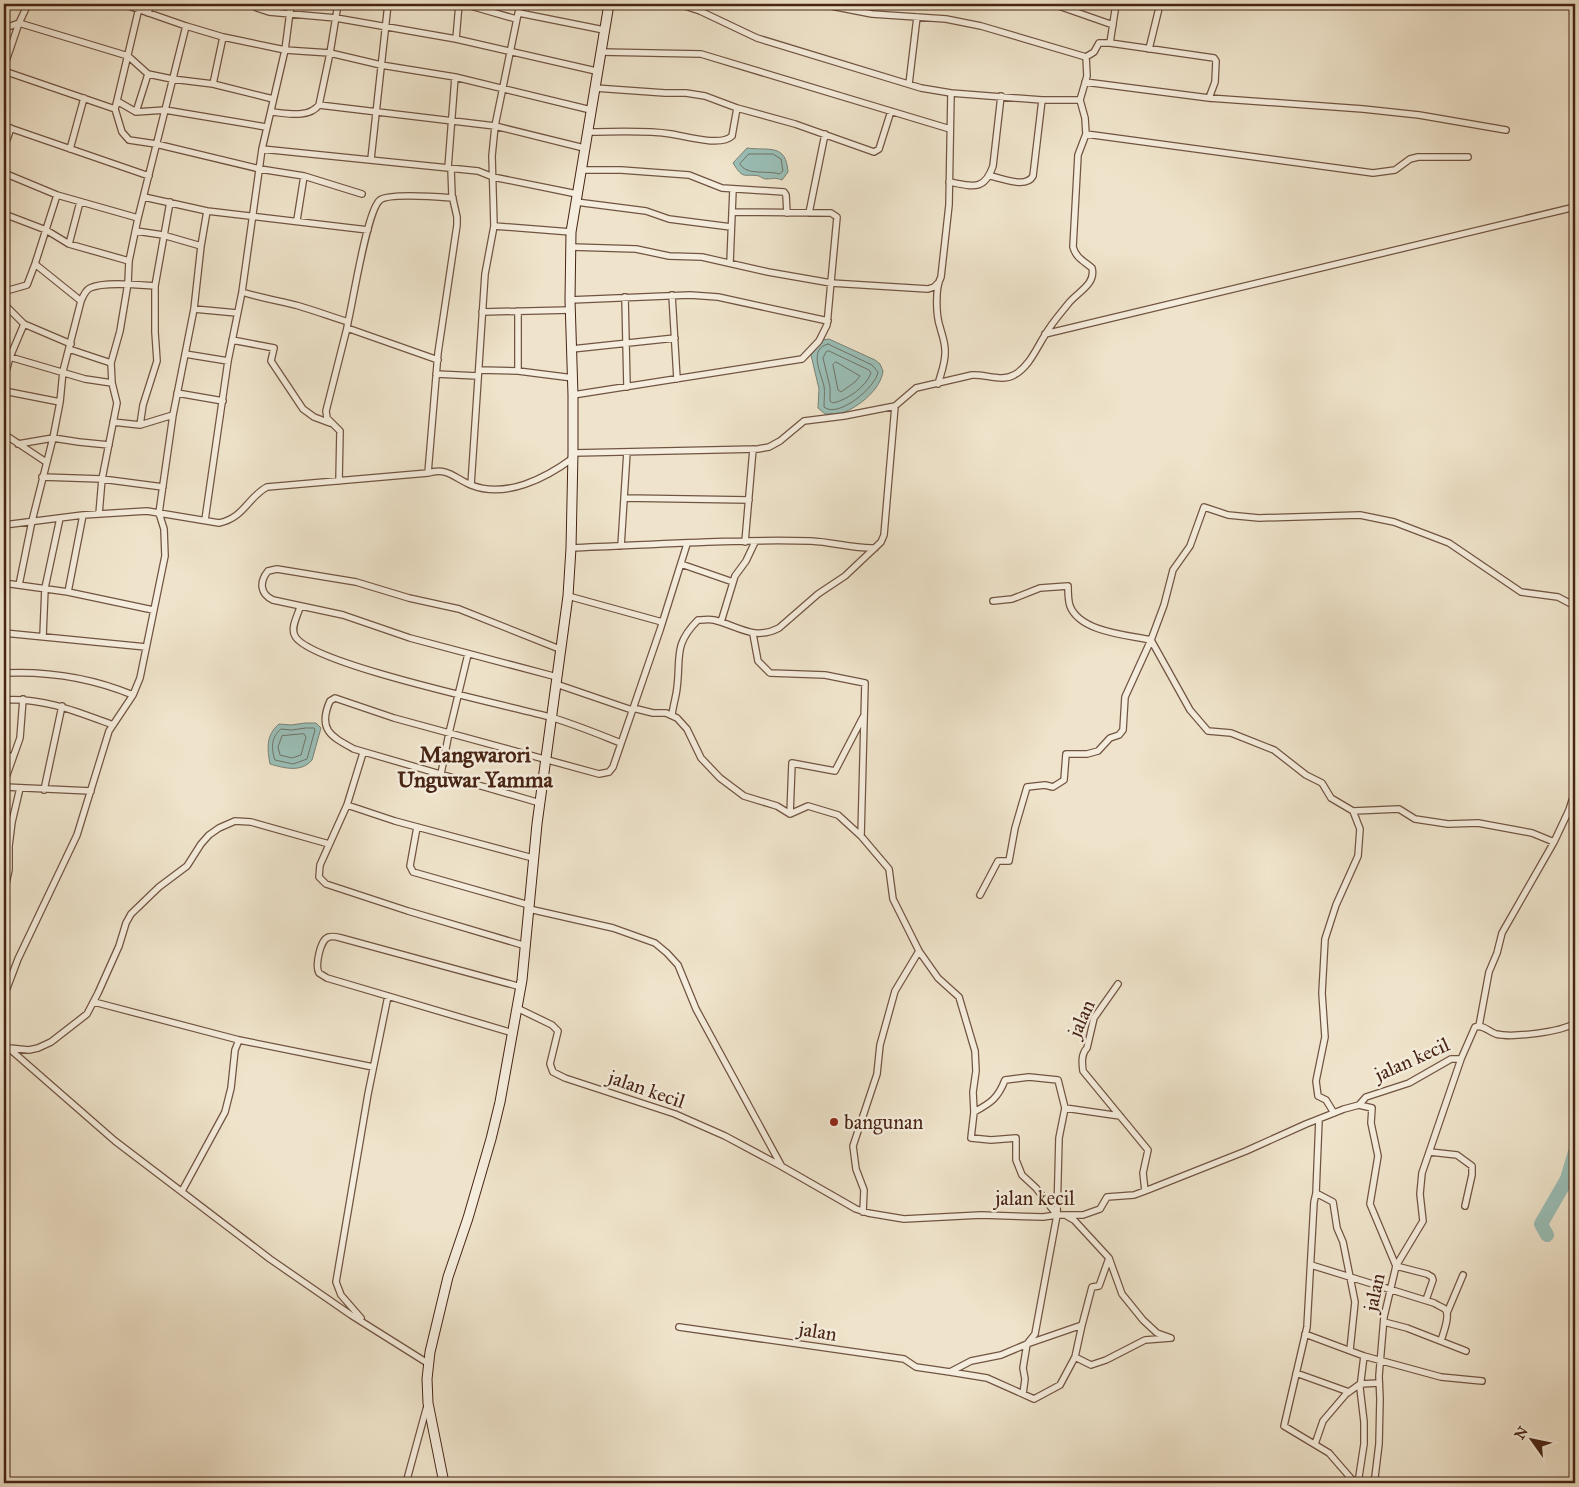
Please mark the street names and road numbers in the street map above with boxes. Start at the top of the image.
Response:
street label: jalan [1061,996,1100,1043]
street label: jalan kecil [1368,1032,1454,1087]
street label: jalan kecil [603,1064,689,1113]
street label: jalan kecil [992,1186,1075,1210]
street label: jalan [1358,1271,1390,1316]
street label: jalan [794,1316,839,1346]

